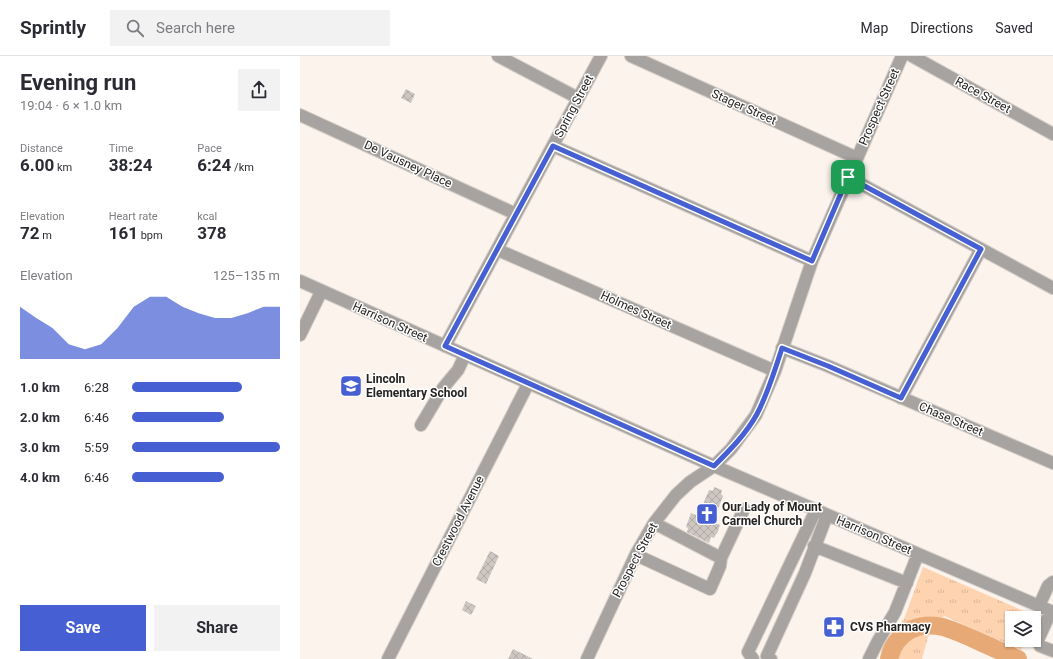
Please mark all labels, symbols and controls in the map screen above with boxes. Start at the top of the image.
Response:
search box [110,10,390,46]
text: Sprintly [20,16,86,39]
icon: search [124,17,146,39]
text: Search here [156,19,235,37]
text: Map [861,20,888,36]
text: Directions [910,20,973,36]
text: Saved [995,20,1033,36]
street label: Prospect Street [856,66,902,148]
button: share [238,69,280,111]
text: Evening run [20,70,136,95]
street label: Spring Street [552,72,596,140]
street label: Race Street [953,74,1013,116]
street label: Stager Street [709,86,779,128]
text: 19:04 · 6 × 1.0 km [20,98,122,113]
street label: De Vausney Place [362,138,454,190]
text: Distance [20,142,63,155]
text: Time [109,142,133,155]
text: Pace [197,142,222,155]
text: 6.00 [20,155,54,175]
text: 38:24 [109,155,152,175]
text: 6:24 [197,155,231,175]
pin [831,160,865,194]
text: km [54,161,72,174]
text: /km [231,161,254,174]
icon: arrive [837,166,859,188]
text: Elevation [20,210,65,223]
text: Heart rate [109,210,158,223]
text: kcal [197,210,217,223]
text: 72 [20,223,40,243]
text: 161 [109,223,138,243]
text: 378 [197,223,227,243]
text: m [40,229,52,242]
text: bpm [138,229,163,242]
text: Elevation [20,268,73,283]
text: 125–135 m [213,268,280,283]
street label: Holmes Street [598,288,674,332]
street label: Harrison Street [350,299,430,345]
place label: Lincoln Elementary School [366,372,467,400]
school or university icon: Lincoln Elementary School [338,373,364,399]
text: 1.0 km [20,380,60,395]
text: 6:28 [84,380,109,395]
street label: Chase Street [917,399,985,439]
text: 2.0 km [20,410,60,425]
text: 6:46 [84,410,109,425]
text: 3.0 km [20,440,60,455]
text: 5:59 [84,440,109,455]
text: 4.0 km [20,470,60,485]
text: 6:46 [84,470,109,485]
street label: Crestwood Avenue [429,473,487,569]
place label: Our Lady of Mount Carmel Church [722,500,822,528]
church icon: Our Lady of Mount Carmel Church [694,501,720,527]
street label: Harrison Street [834,513,914,557]
street label: Prospect Street [609,520,661,600]
button: Save [20,605,146,651]
button: Share [154,605,280,651]
map controls [1005,611,1041,647]
button: layers [1005,611,1041,647]
pharmacy icon: CVS Pharmacy [821,614,847,640]
place label: CVS Pharmacy [850,620,931,634]

